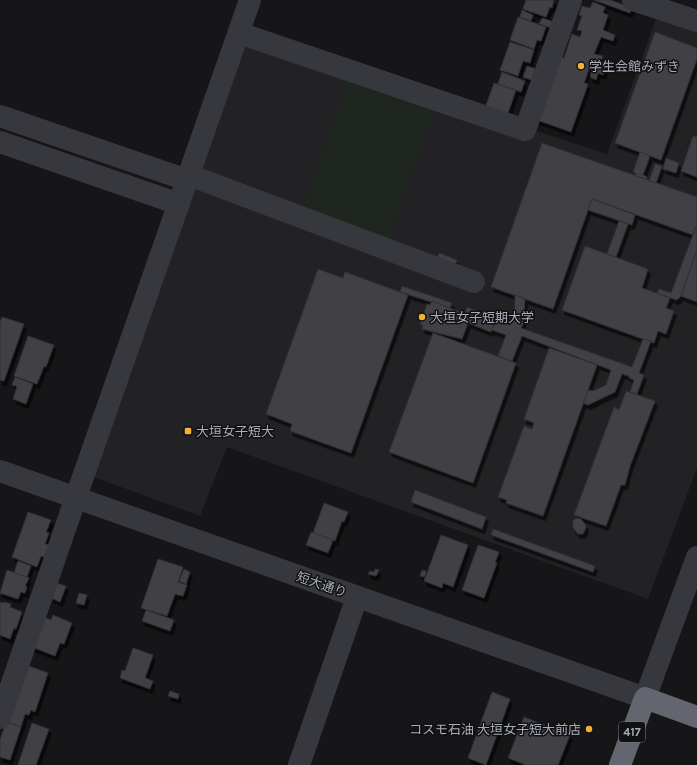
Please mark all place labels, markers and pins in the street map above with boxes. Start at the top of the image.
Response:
place label: 学生会館みずき [589,59,680,74]
marker: 学生会館みずき [576,61,586,71]
place label: 大垣女子短期大学 [430,310,534,325]
marker: 大垣女子短期大学 [417,312,427,322]
place label: 大垣女子短大 [196,424,274,439]
marker: 大垣女子短大 [183,426,193,436]
place label: コスモ石油 大垣女子短大前店 [409,722,581,737]
marker: コスモ石油 大垣女子短大前店 [584,724,594,734]

